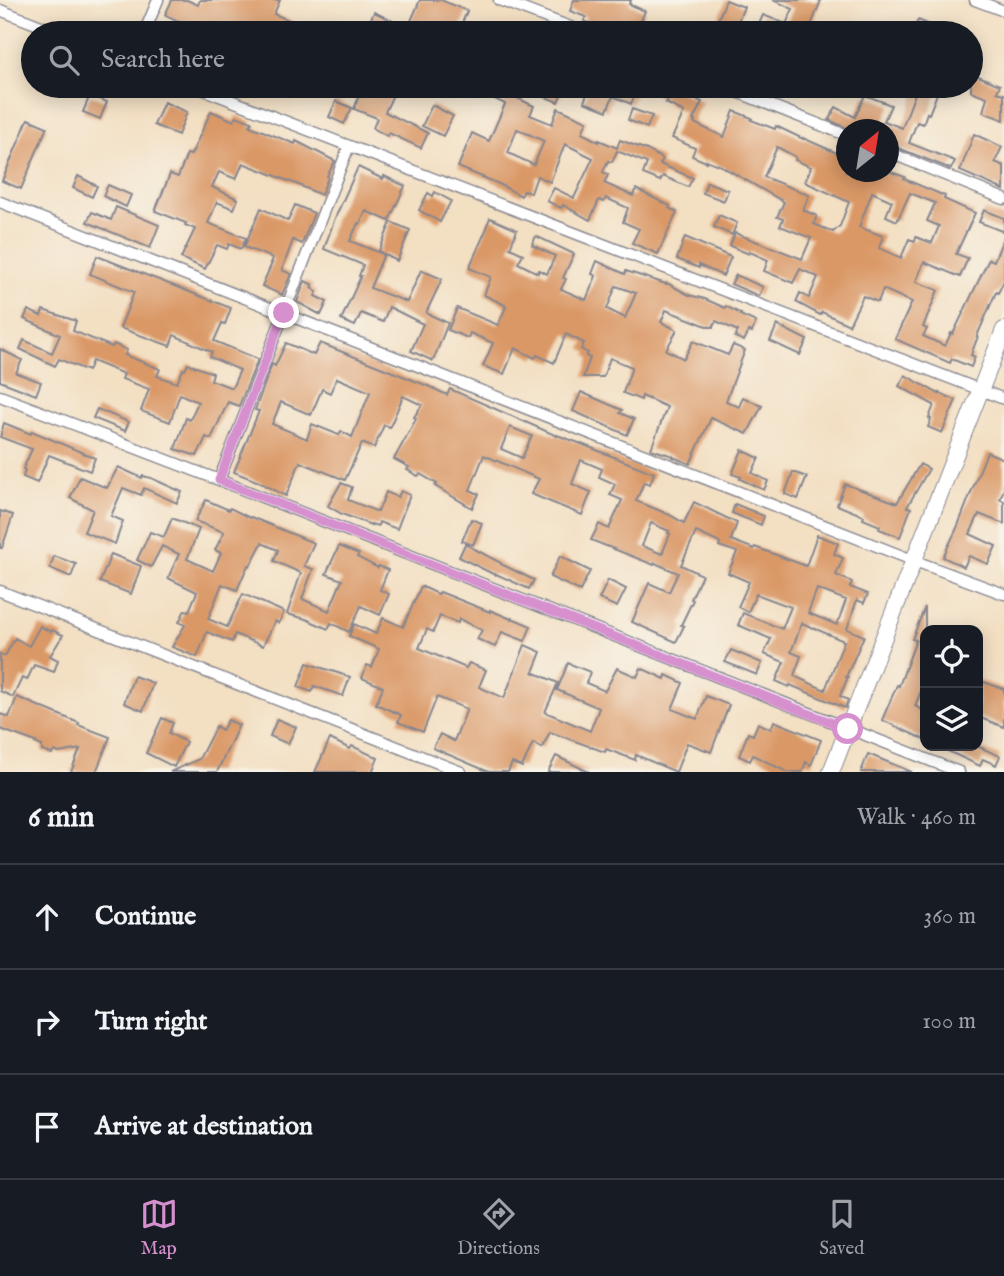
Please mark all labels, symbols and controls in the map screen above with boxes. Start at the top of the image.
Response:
search box [21,21,983,98]
icon: search [45,41,83,79]
text: Search here [101,43,225,76]
north arrow [836,119,899,182]
route end [268,297,299,328]
map controls [920,625,983,751]
button: locate [920,625,983,688]
button: layers [920,688,983,751]
route start [832,713,863,744]
text: 6 min [28,799,94,837]
text: Walk · 460 m [857,803,976,832]
icon: ahead [28,898,66,936]
text: Continue [95,900,196,933]
text: 360 m [924,902,976,931]
icon: right [28,1003,66,1041]
text: Turn right [95,1005,208,1038]
text: 100 m [922,1007,976,1036]
icon: arrive [28,1108,66,1146]
text: Arrive at destination [95,1110,313,1143]
tab: Map [140,1195,178,1261]
tab: Directions [457,1195,540,1261]
tab: Saved [819,1195,864,1261]

